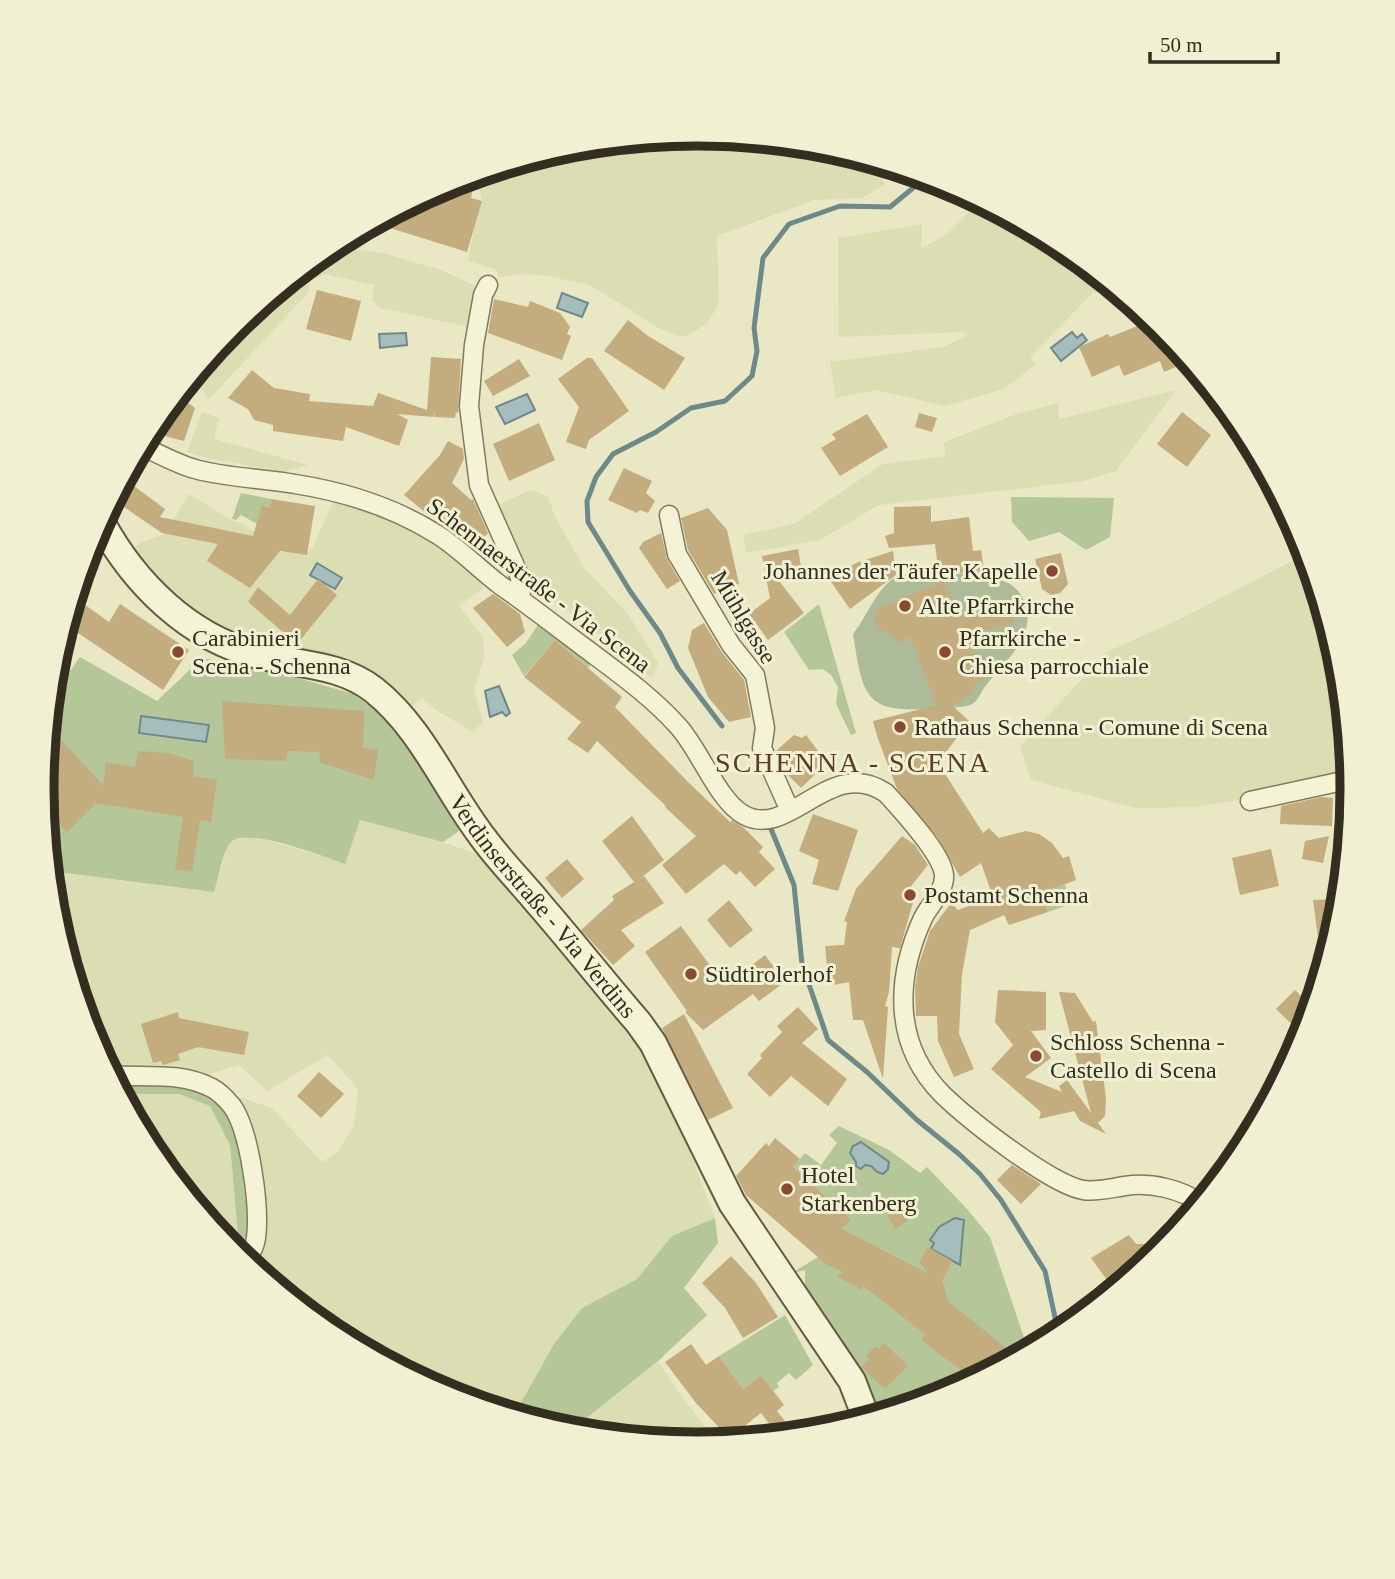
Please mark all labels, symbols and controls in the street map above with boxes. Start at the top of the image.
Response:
scale bar [1150,21,1278,65]
text: 50 m [1160,33,1203,57]
street label: Schennaerstraße - Via Scena [422,492,656,678]
place label: Johannes der Täufer Kapelle [763,558,1038,584]
marker: Johannes der Täufer Kapelle [1044,563,1060,579]
street label: Mühlgasse [706,566,782,668]
place label: Alte Pfarrkirche [919,593,1074,619]
marker: Alte Pfarrkirche [897,598,913,614]
place label: Carabinieri Scena - Schenna [192,625,351,679]
place label: Pfarrkirche - Chiesa parrocchiale [959,625,1149,679]
marker: Carabinieri Scena - Schenna [170,644,186,660]
marker: Pfarrkirche - Chiesa parrocchiale [937,644,953,660]
place label: Rathaus Schenna - Comune di Scena [914,714,1268,740]
marker: Rathaus Schenna - Comune di Scena [892,719,908,735]
district label: SCHENNA - SCENA [715,747,991,778]
street label: Verdinserstraße - Via Verdins [444,789,641,1023]
place label: Postamt Schenna [924,882,1089,908]
marker: Postamt Schenna [902,887,918,903]
place label: Südtirolerhof [705,961,833,987]
marker: Südtirolerhof [683,966,699,982]
place label: Schloss Schenna - Castello di Scena [1050,1029,1225,1083]
marker: Schloss Schenna - Castello di Scena [1028,1048,1044,1064]
place label: Hotel Starkenberg [801,1162,917,1216]
marker: Hotel Starkenberg [779,1181,795,1197]

